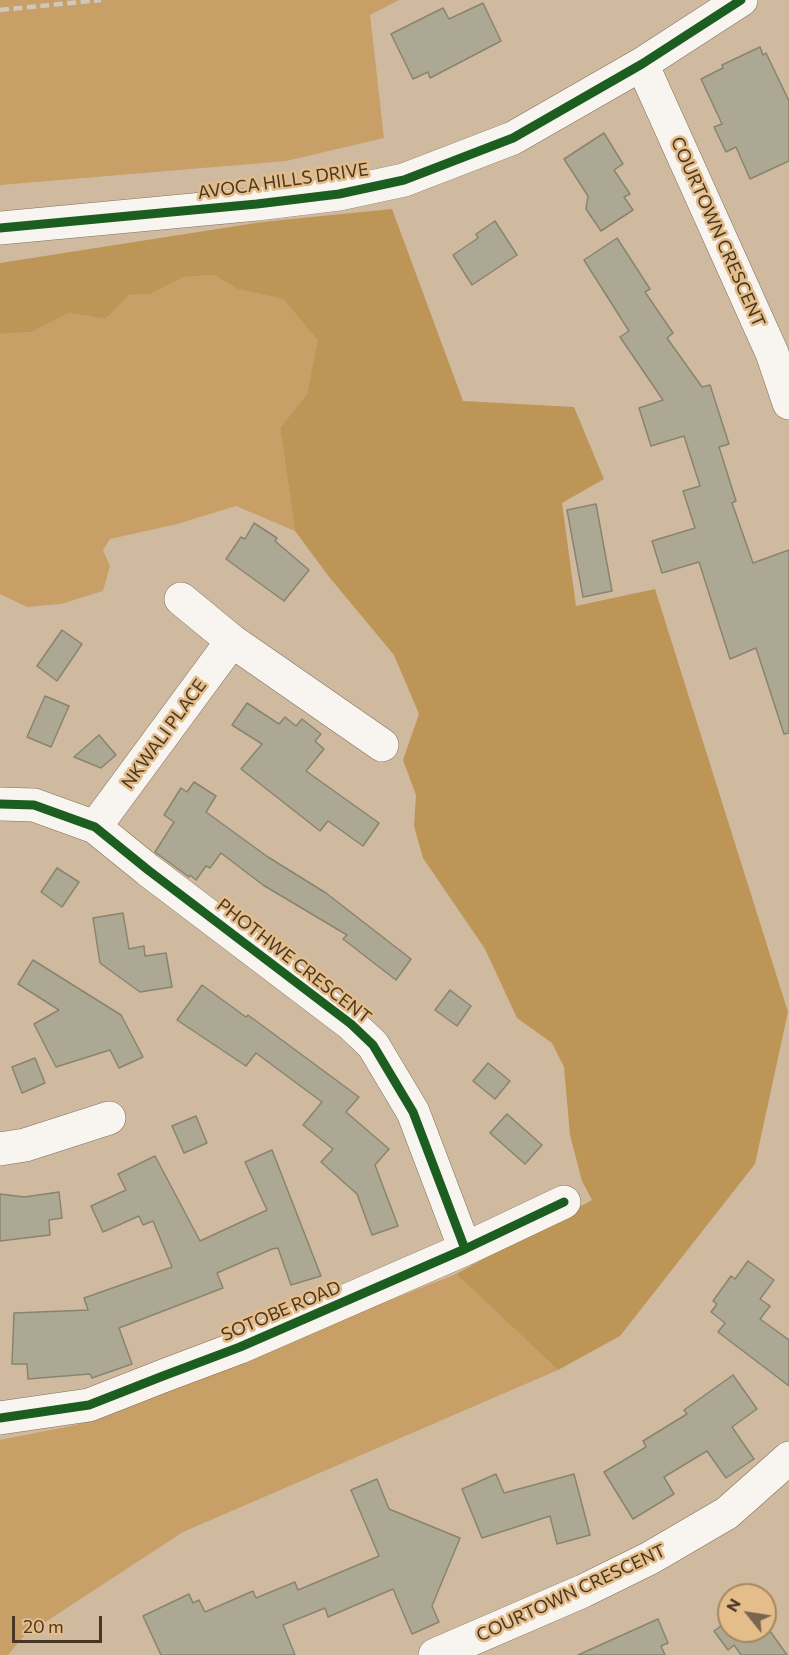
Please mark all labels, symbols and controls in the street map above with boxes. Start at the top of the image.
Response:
street label: COURTOWN CRESCENT [666,133,770,331]
street label: AVOCA HILLS DRIVE [196,158,370,204]
street label: NKWALI PLACE [117,675,211,793]
street label: PHOTHWE CRESCENT [212,894,376,1028]
street label: SOTOBE ROAD [218,1276,344,1346]
street label: COURTOWN CRESCENT [473,1540,669,1646]
north arrow [717,1583,777,1643]
text: N [721,1595,744,1615]
scale bar [15,1604,105,1642]
text: 20 m [23,1615,64,1637]

